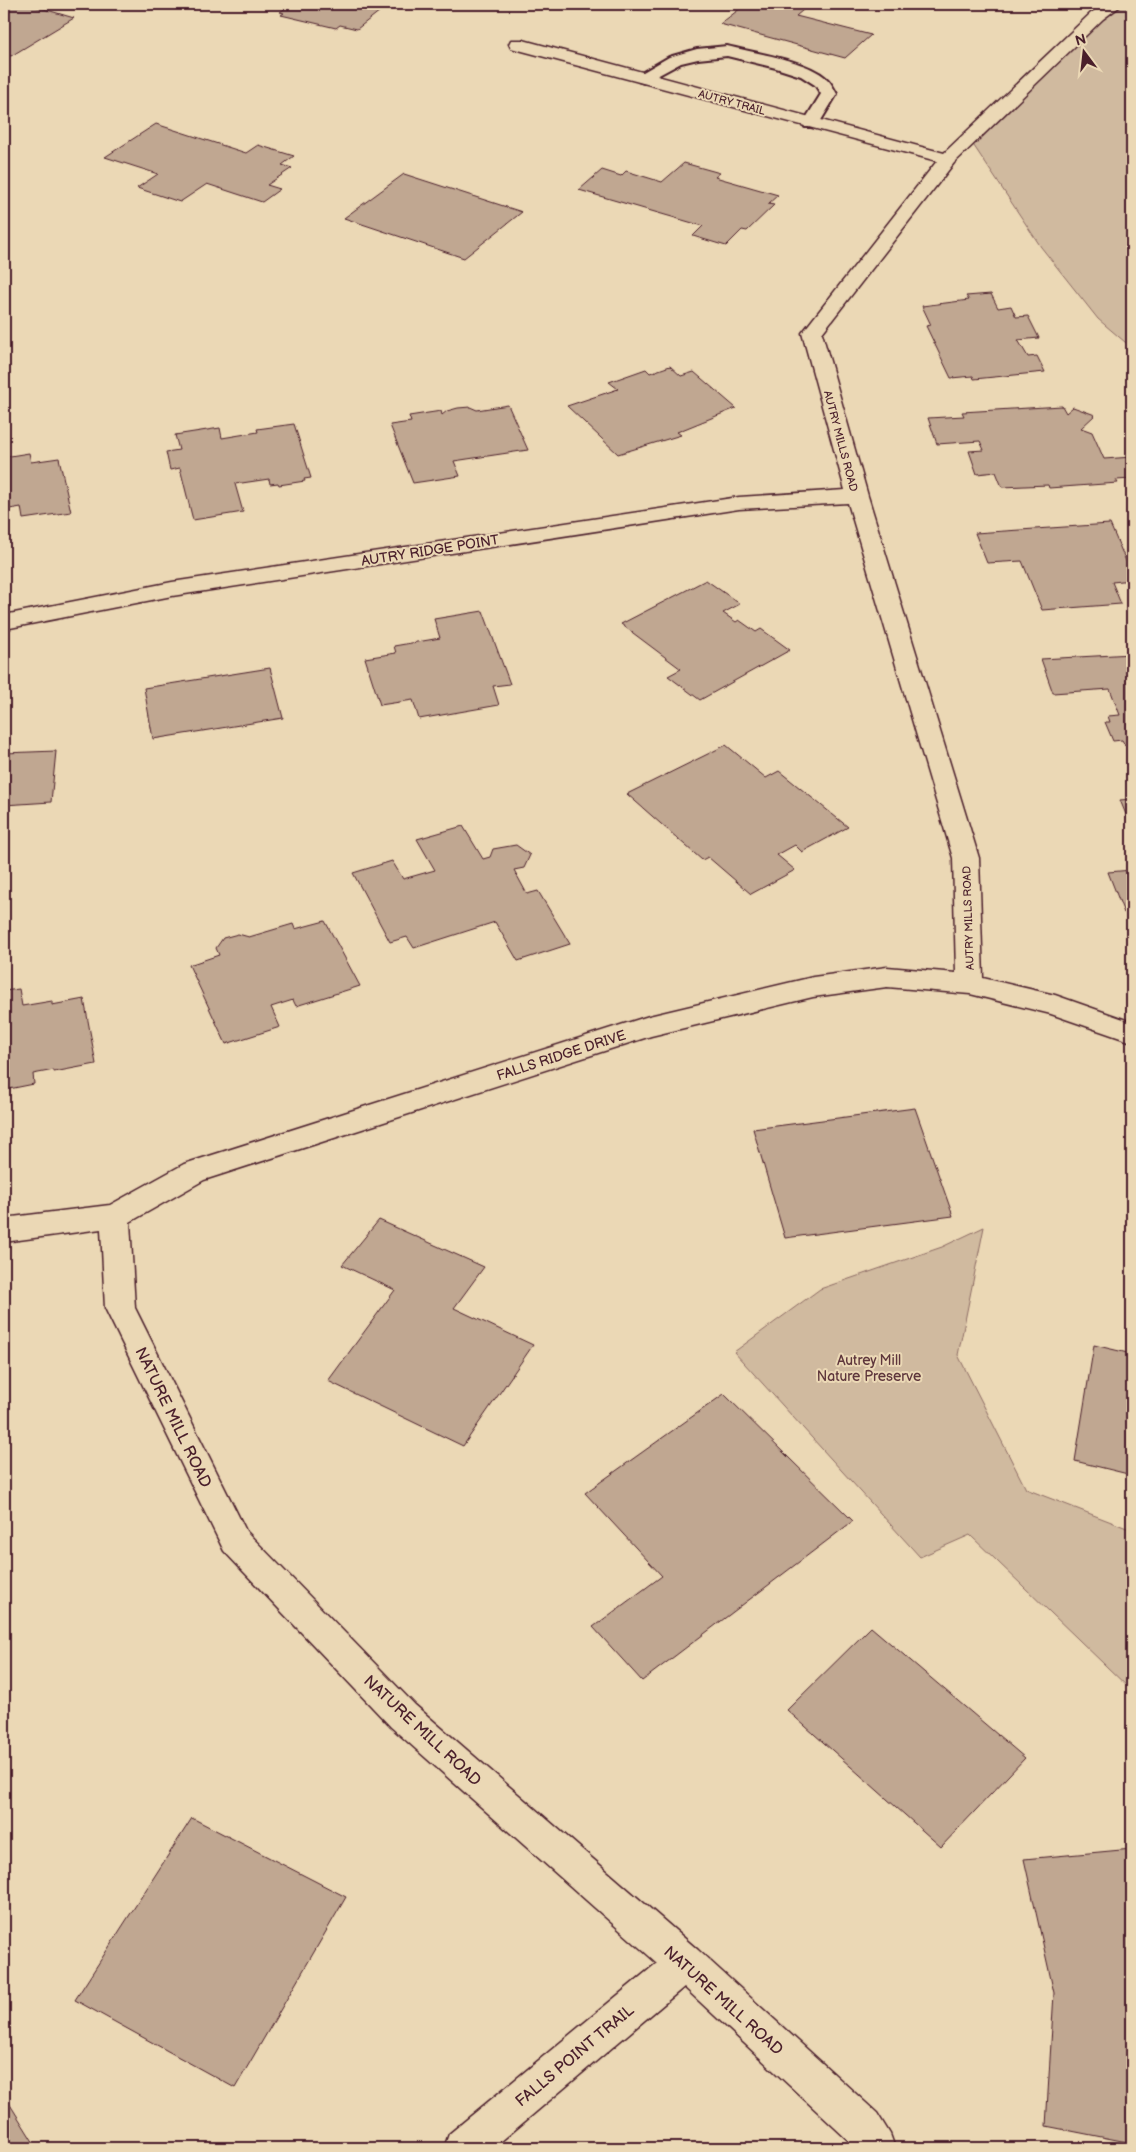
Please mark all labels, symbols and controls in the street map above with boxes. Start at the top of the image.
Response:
north arrow [1058,28,1108,78]
text: N [1073,30,1088,49]
street label: AUTRY TRAIL [697,87,767,118]
street label: AUTRY MILLS ROAD [821,389,860,493]
street label: AUTRY RIDGE POINT [360,531,501,570]
street label: AUTRY MILLS ROAD [960,866,977,970]
street label: FALLS RIDGE DRIVE [494,1027,628,1084]
street label: NATURE MILL ROAD [130,1344,215,1491]
park label: Autrey Mill Nature Preserve [817,1352,921,1385]
street label: NATURE MILL ROAD [359,1672,485,1790]
street label: NATURE MILL ROAD [660,1943,786,2060]
street label: FALLS POINT TRAIL [512,2001,639,2111]

